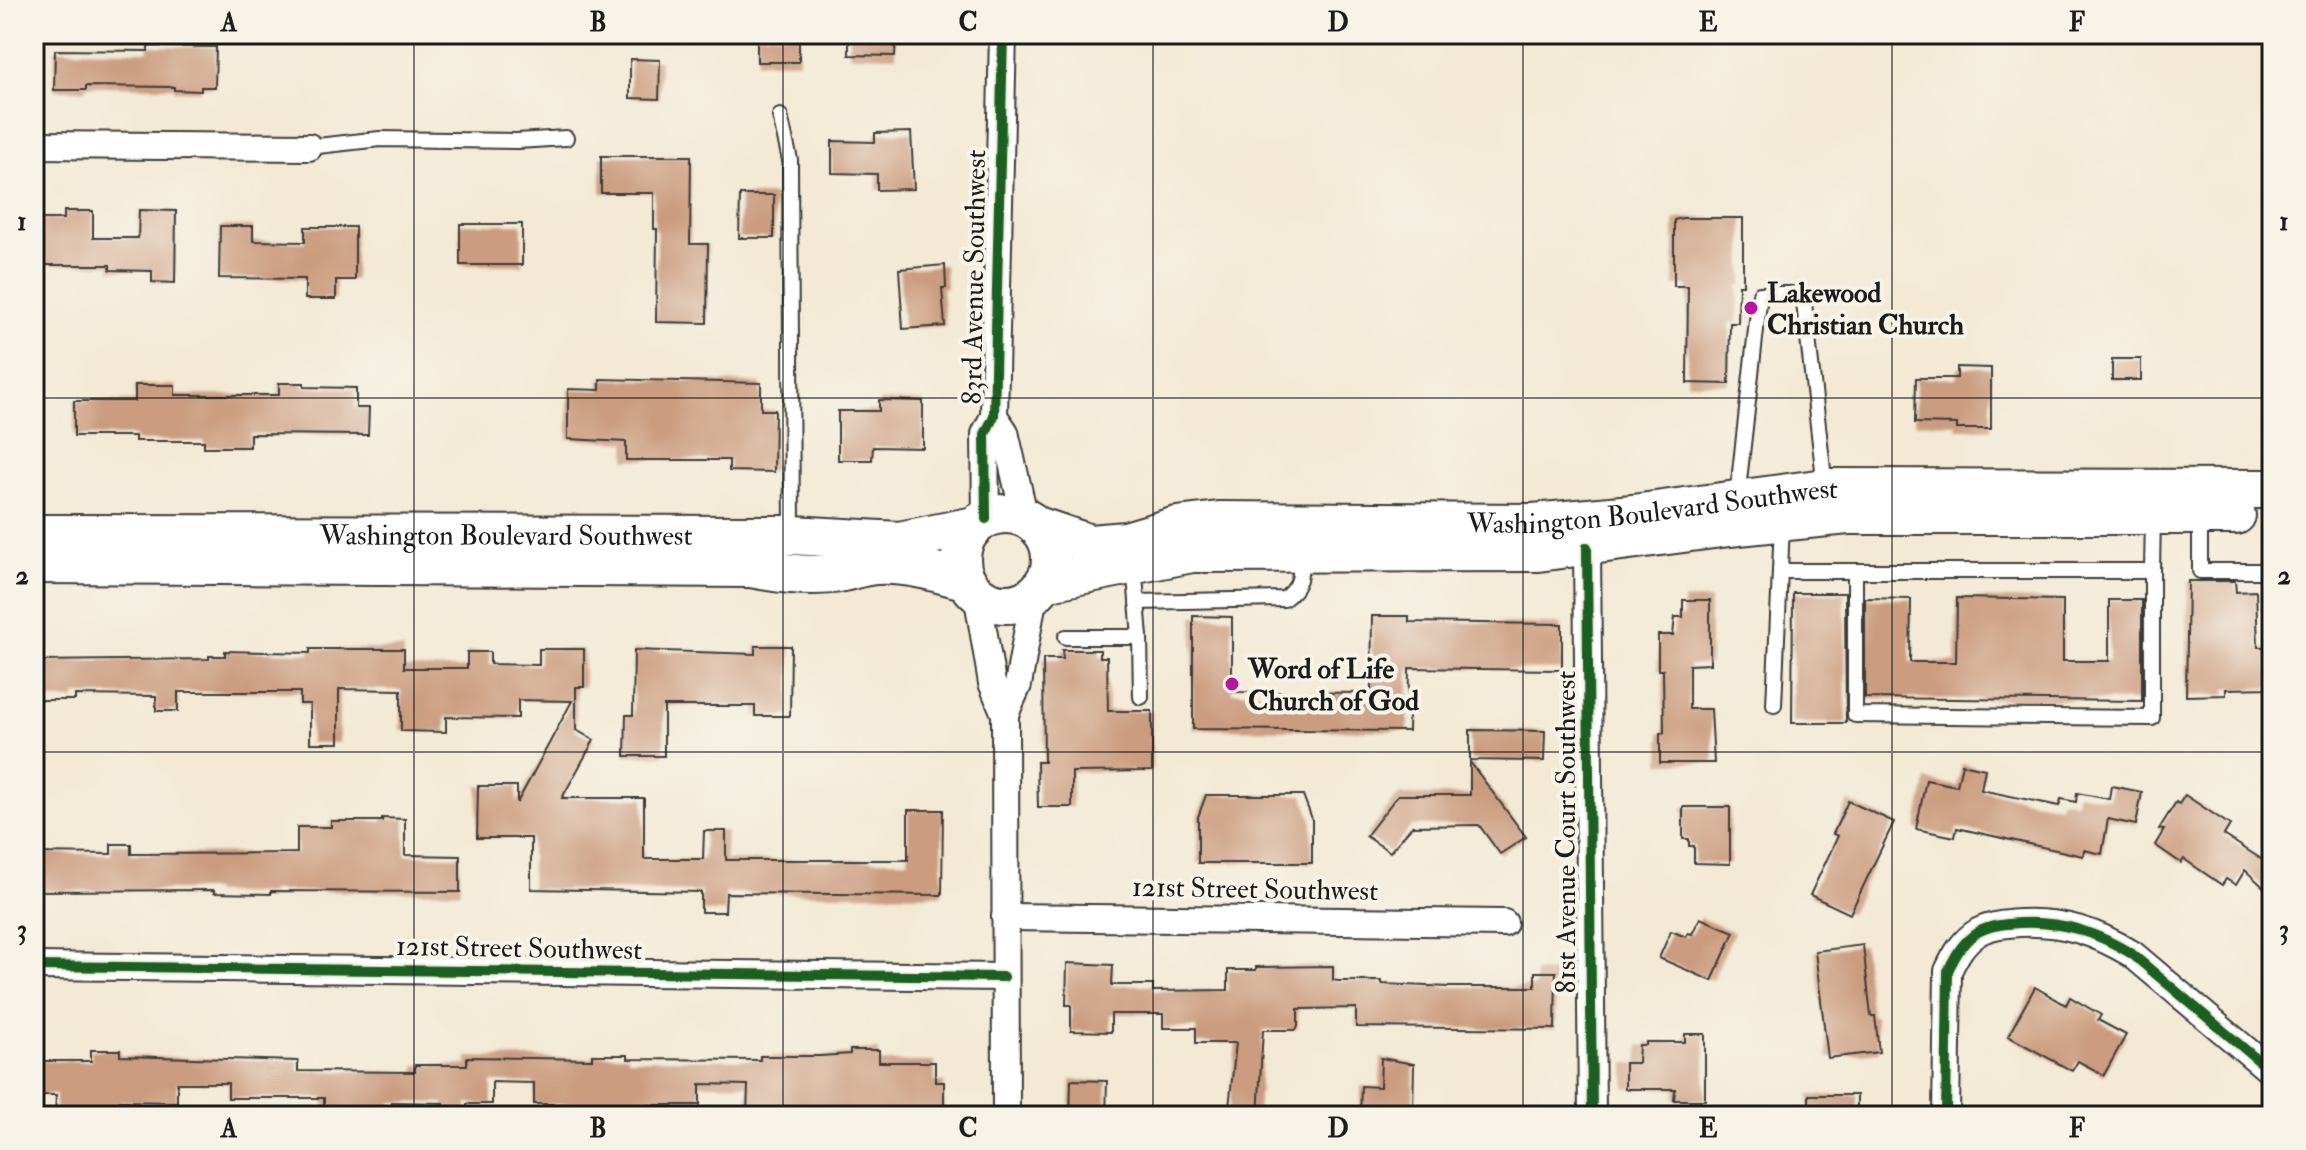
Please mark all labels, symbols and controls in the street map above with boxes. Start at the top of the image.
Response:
text: A [220,7,238,39]
text: B [589,7,607,39]
text: C [958,7,978,39]
text: D [1327,7,1349,39]
text: E [1699,7,1718,39]
text: F [2069,7,2086,39]
street label: 83rd Avenue Southwest [955,149,994,405]
text: 1 [17,206,27,238]
text: 1 [2279,206,2289,238]
place label: Lakewood Christian Church [1767,276,1964,343]
marker: Lakewood Christian Church [1742,299,1760,317]
street label: Washington Boulevard Southwest [1466,472,1838,542]
street label: Washington Boulevard Southwest [318,518,693,554]
text: 2 [15,560,29,592]
text: 2 [2277,560,2291,592]
place label: Word of Life Church of God [1247,652,1419,719]
street label: 81st Avenue Court Southwest [1549,671,1584,993]
marker: Word of Life Church of God [1223,675,1241,693]
street label: 121st Street Southwest [1131,870,1378,909]
text: 3 [17,914,27,946]
text: 3 [2279,914,2289,946]
street label: 121st Street Southwest [395,929,642,968]
text: A [220,1113,238,1145]
text: B [589,1113,607,1145]
text: C [958,1113,978,1145]
text: D [1327,1113,1349,1145]
text: E [1699,1113,1718,1145]
text: F [2069,1113,2086,1145]

